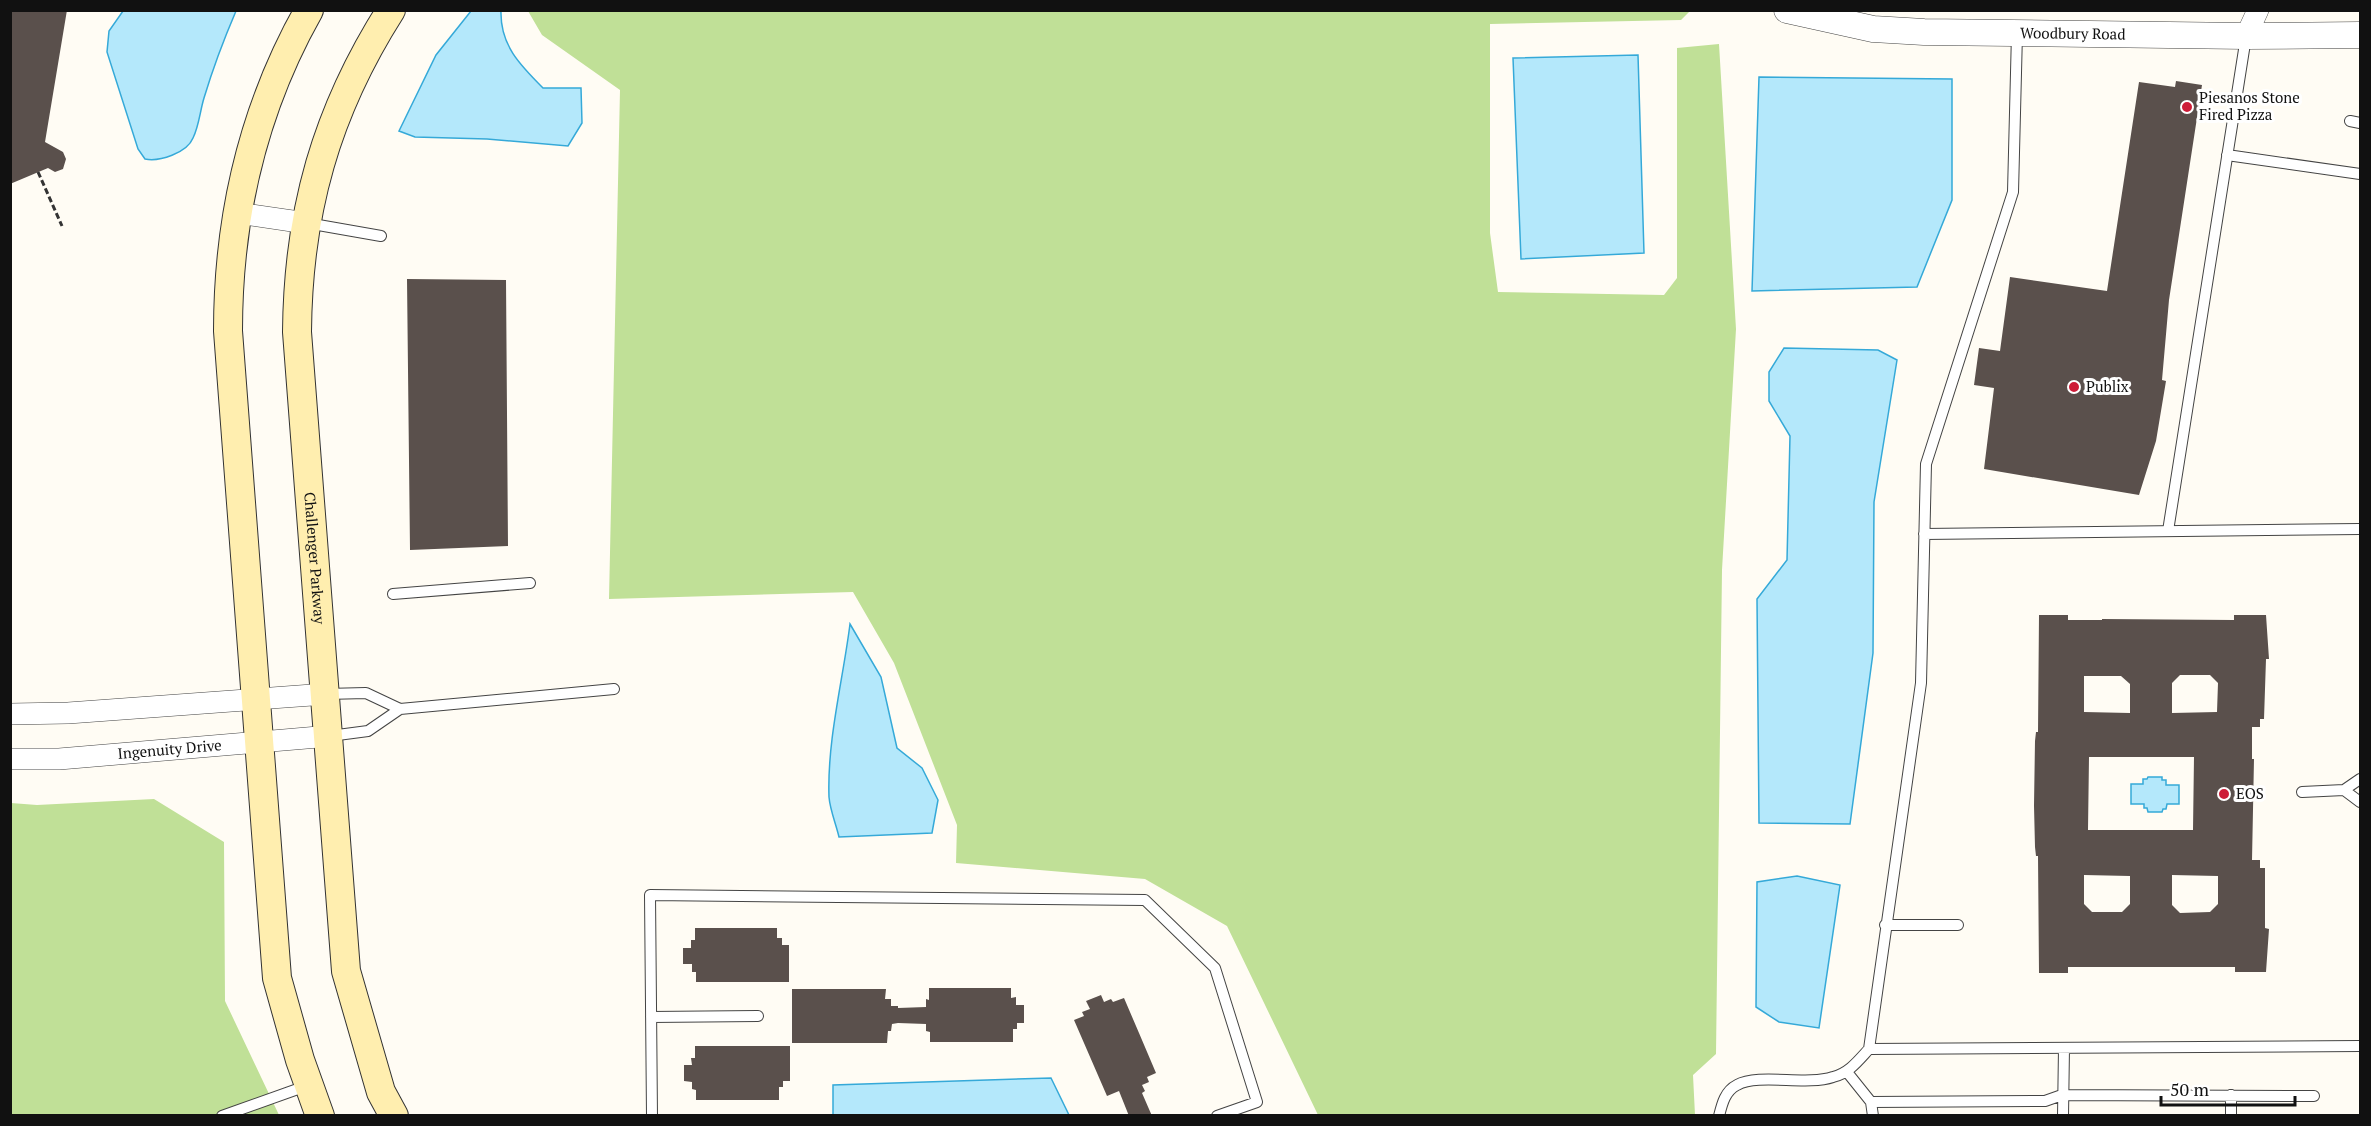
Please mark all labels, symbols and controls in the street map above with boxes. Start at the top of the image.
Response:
street label: Woodbury Road [2020,22,2126,44]
place label: Piesanos Stone Fired Pizza [2199,87,2300,124]
marker: Piesanos Stone Fired Pizza [2180,100,2194,114]
place label: Publix [2086,376,2129,396]
marker: Publix [2067,380,2081,394]
street label: Challenger Parkway [300,491,330,625]
street label: Ingenuity Drive [117,734,222,763]
place label: EOS [2236,783,2264,803]
marker: EOS [2217,787,2231,801]
scale bar [2161,1069,2294,1107]
text: 50 m [2170,1077,2210,1101]

